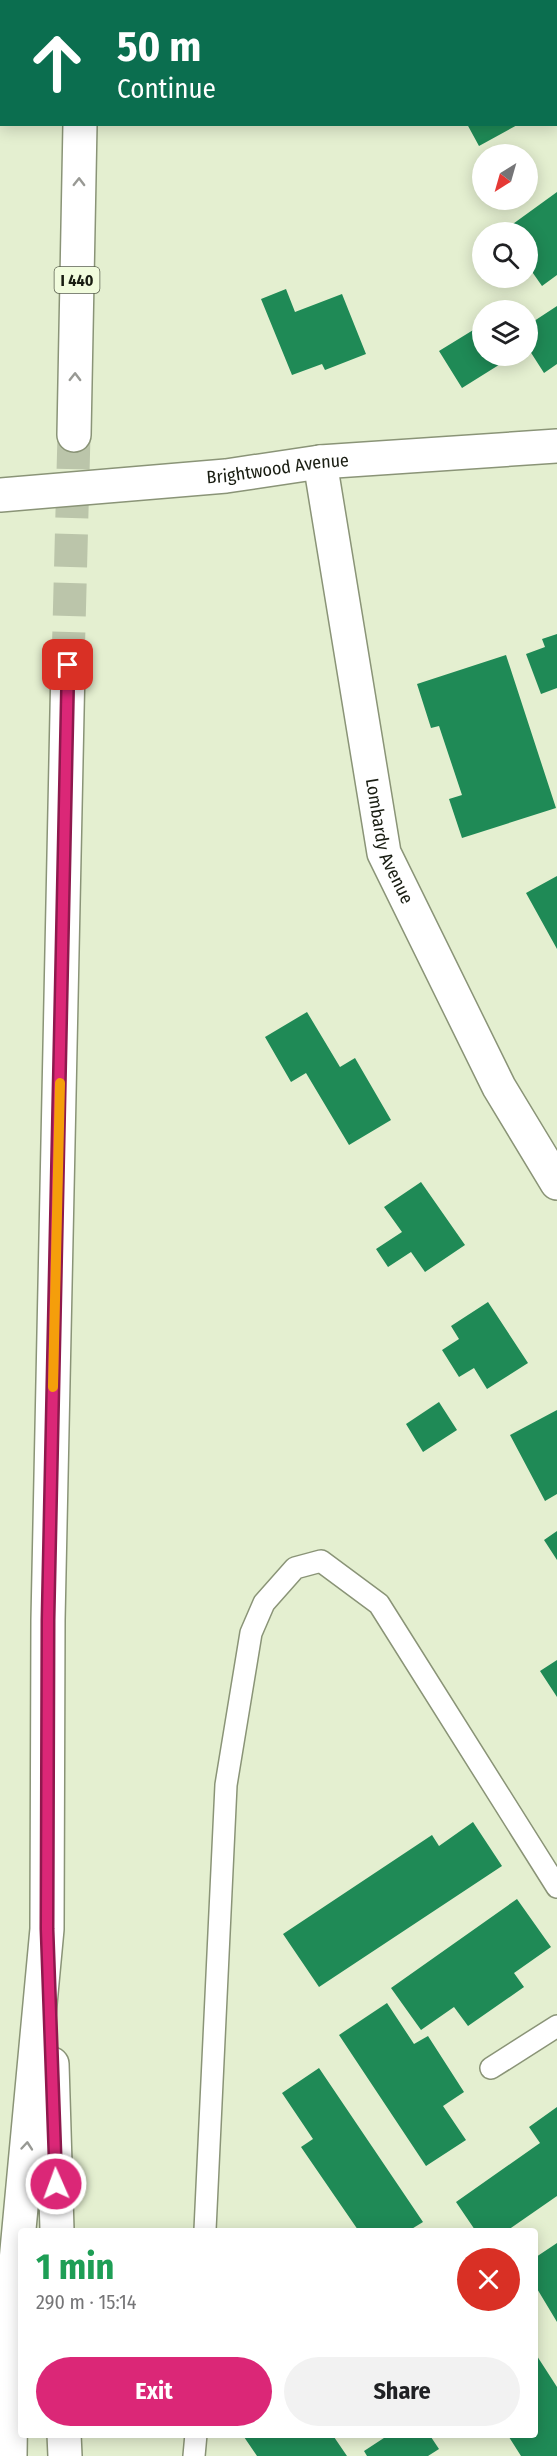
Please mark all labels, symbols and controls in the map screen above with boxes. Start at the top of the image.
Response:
text: 50 m [117,22,201,72]
icon: ahead [18,24,96,102]
text: Continue [117,73,216,105]
north arrow [472,144,538,210]
map controls [472,144,538,366]
one-way arrow [72,177,85,186]
button: search [472,222,538,288]
road number: I 440 [54,267,100,293]
button: layers [472,300,538,366]
one-way arrow [69,372,81,381]
street label: Brightwood Avenue [206,449,350,489]
pin [42,639,93,690]
icon: arrive [51,648,84,681]
street label: Lombardy Avenue [361,777,418,908]
one-way arrow [20,2142,33,2151]
position arrow [24,2152,88,2216]
text: 1 min [36,2245,114,2289]
button: close [457,2248,520,2311]
text: 290 m · 15:14 [36,2290,136,2314]
button: Exit [36,2357,272,2426]
button: Share [284,2357,520,2426]

